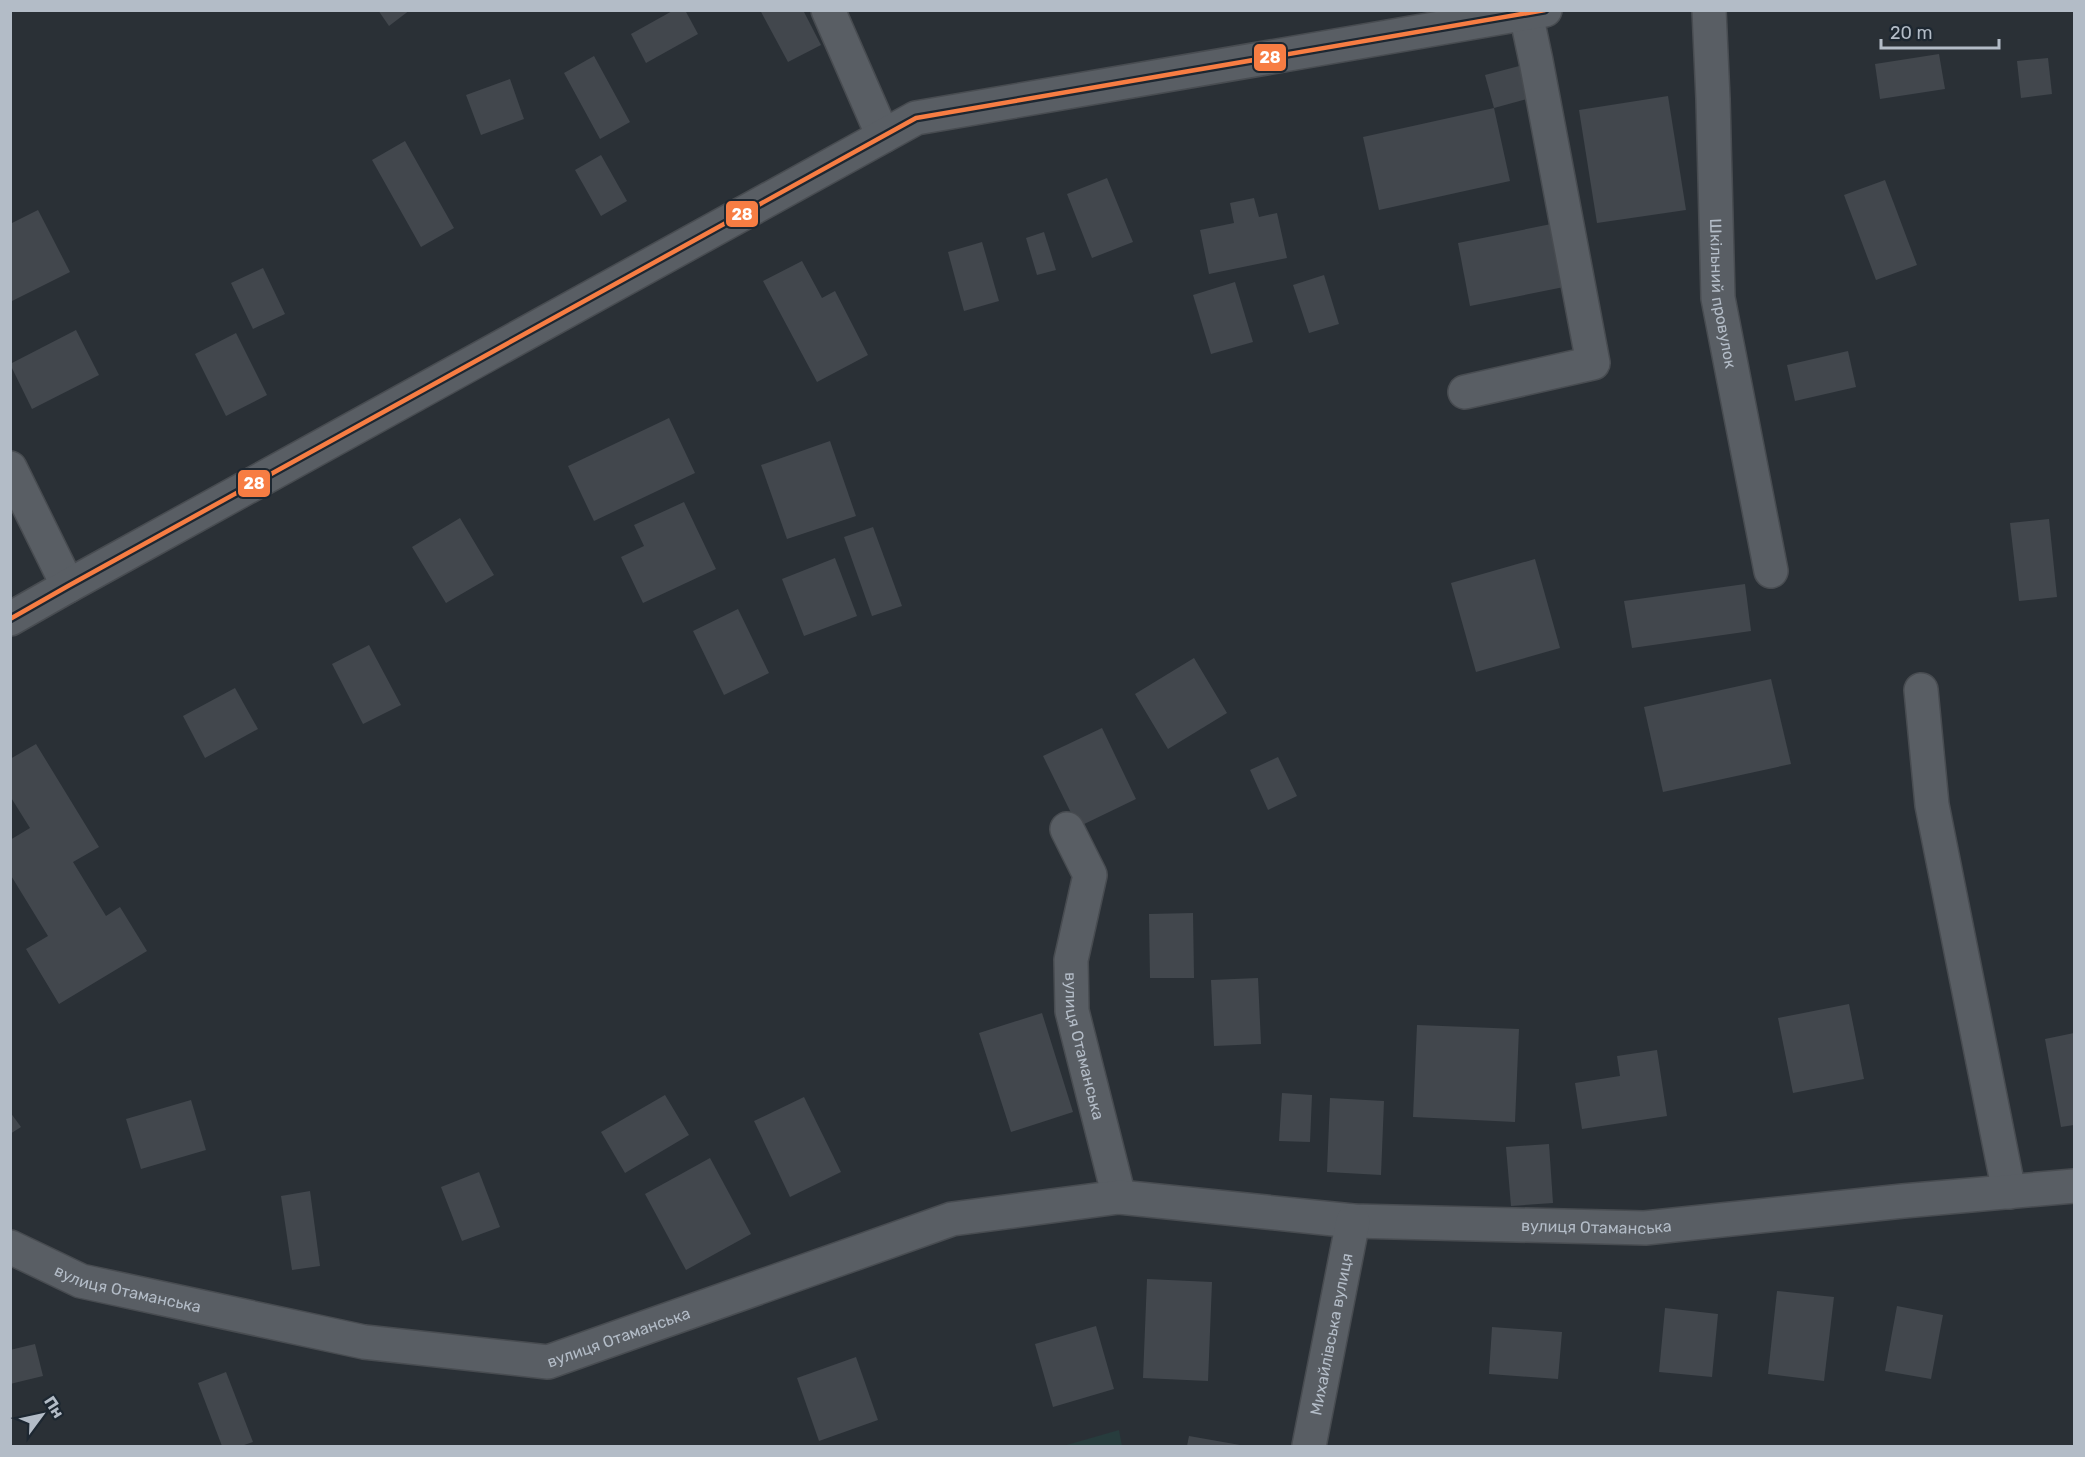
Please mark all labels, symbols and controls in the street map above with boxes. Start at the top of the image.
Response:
scale bar [1881,12,2000,50]
text: 20 m [1890,22,1932,44]
line badge: 28 [1253,43,1287,72]
text: 28 [1259,48,1281,67]
line badge: 28 [725,200,759,228]
text: 28 [731,205,753,224]
street label: Шкільний провулок [1706,218,1740,370]
line badge: 28 [237,469,271,498]
text: 28 [243,474,265,493]
street label: вулиця Отаманська [1061,972,1108,1122]
street label: вулиця Отаманська [1521,1216,1673,1238]
street label: Михайлівська вулиця [1306,1251,1357,1417]
street label: вулиця Отаманська [51,1261,203,1317]
street label: вулиця Отаманська [544,1303,693,1372]
north arrow [12,1385,72,1445]
text: Пн [40,1393,68,1422]

